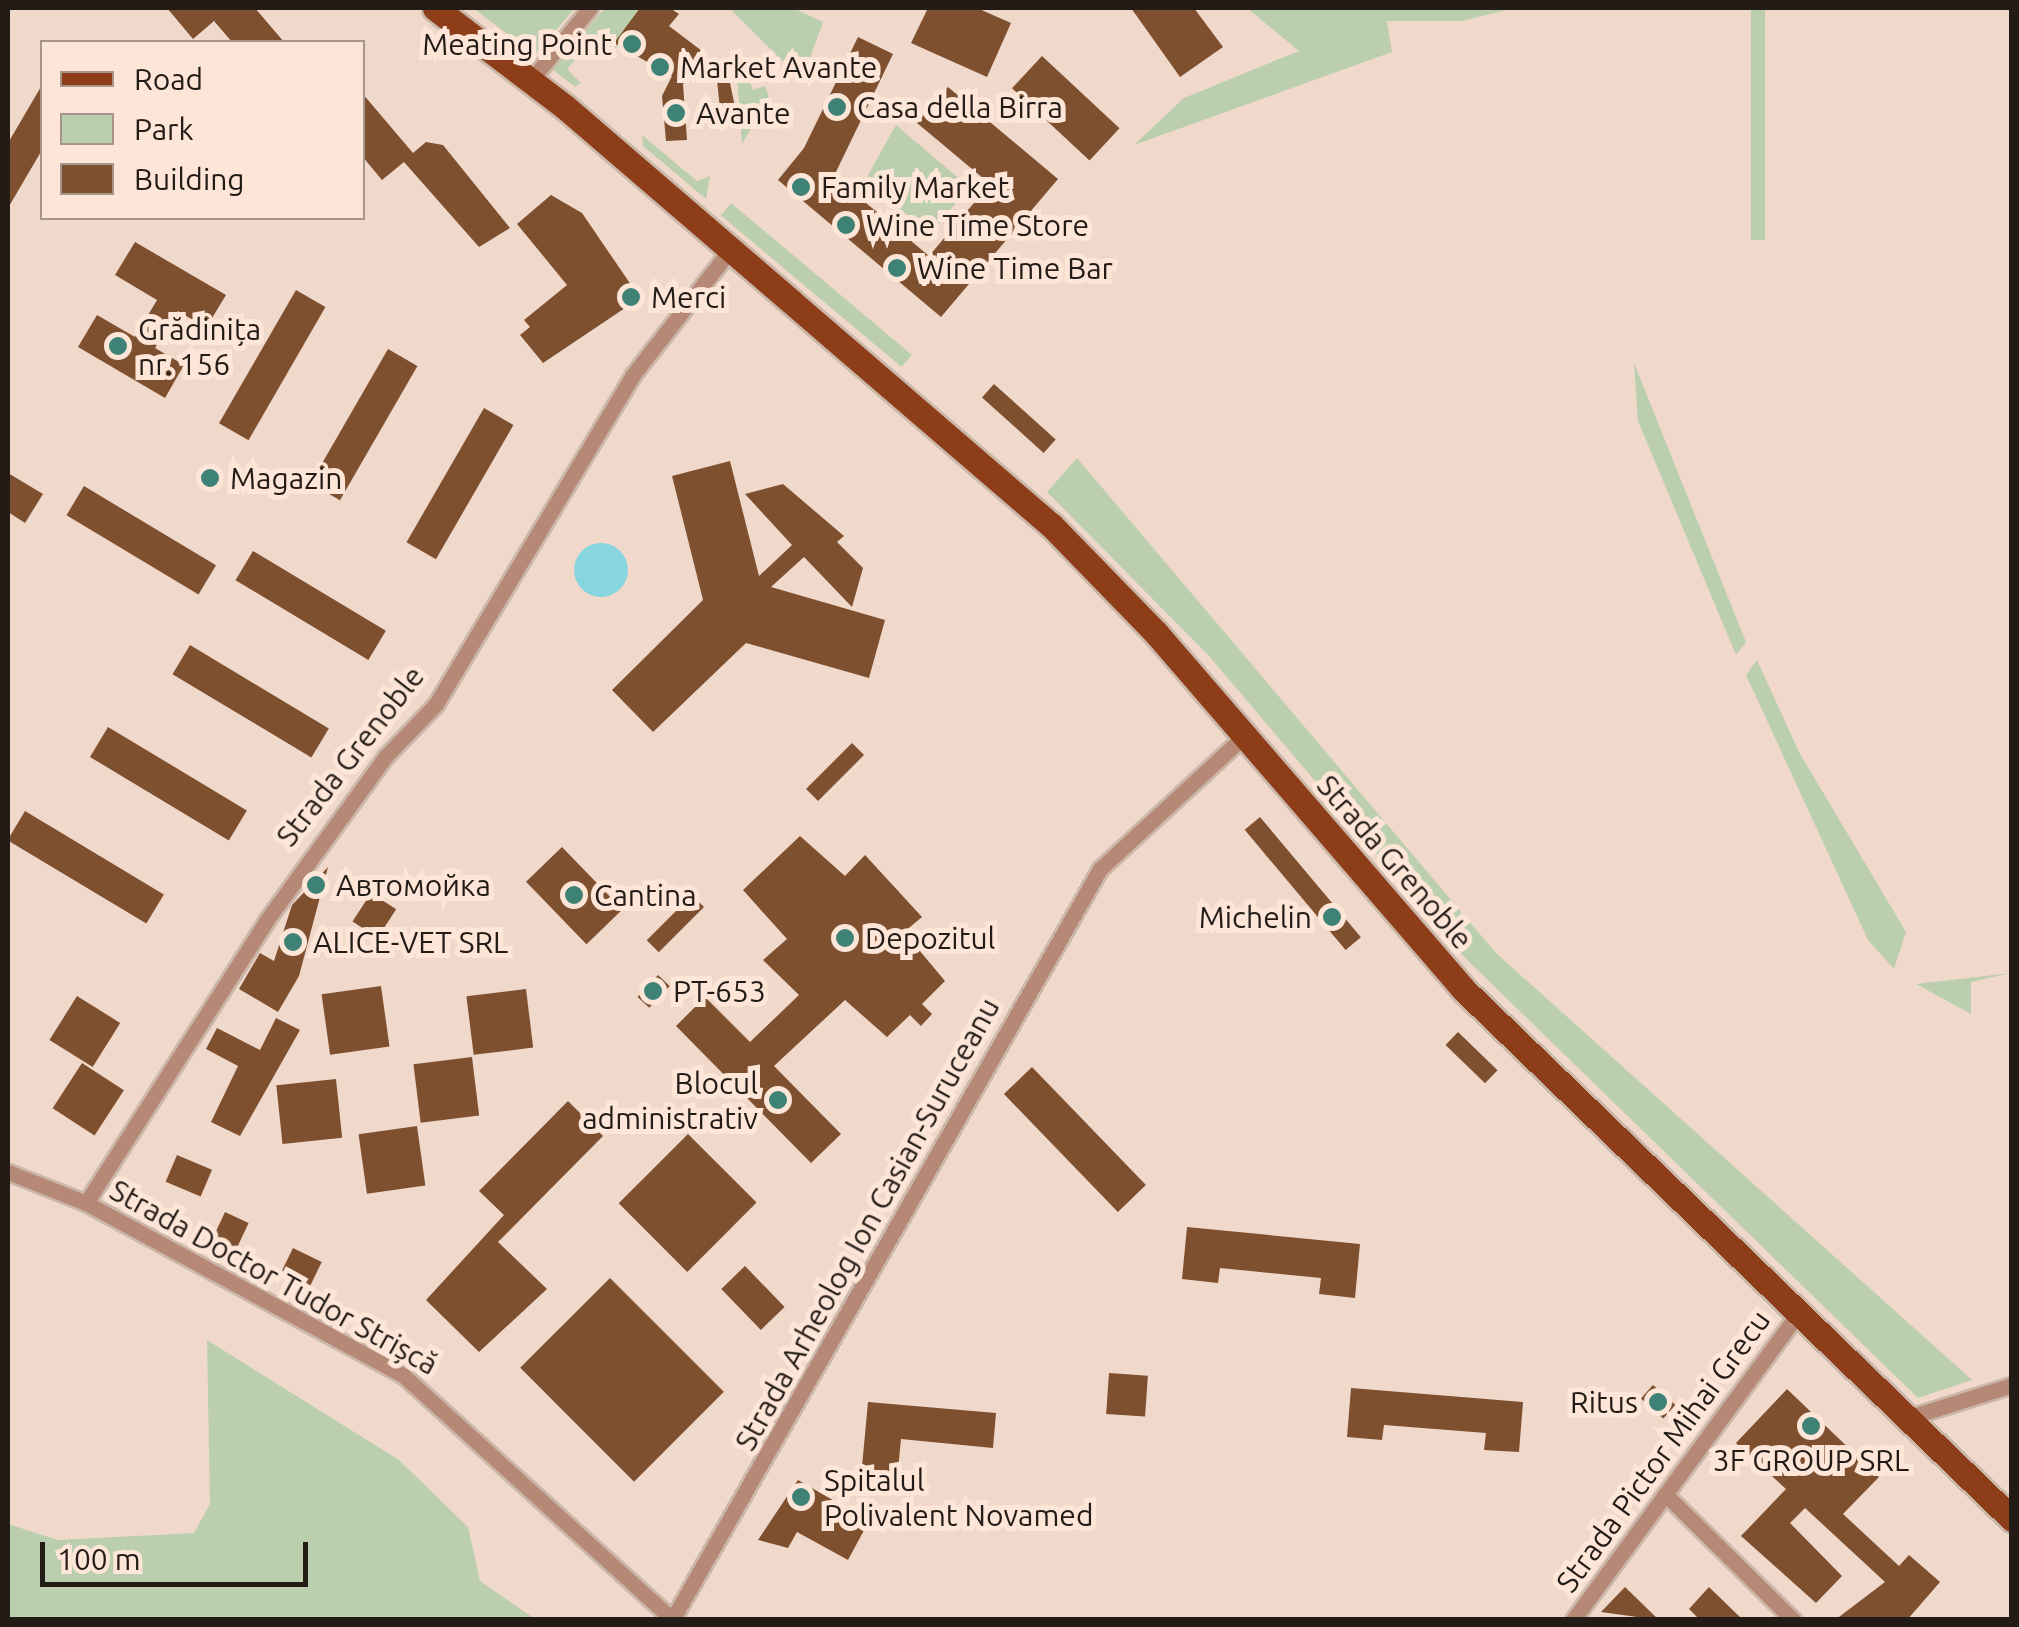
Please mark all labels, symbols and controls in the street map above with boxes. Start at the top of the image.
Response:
place label: Meating Point [422,26,612,62]
marker: Meating Point [621,33,643,55]
legend [40,40,365,220]
place label: Market Avante [680,49,877,85]
marker: Market Avante [649,56,671,78]
text: Road [134,62,203,96]
place label: Casa della Birra [857,89,1063,125]
place label: Avante [696,95,791,131]
marker: Casa della Birra [826,96,848,118]
marker: Avante [665,102,687,124]
text: Park [134,112,194,146]
text: Building [134,162,245,196]
place label: Family Market [821,169,1009,205]
marker: Family Market [790,176,812,198]
place label: Wine Time Store [866,207,1089,243]
marker: Wine Time Store [835,214,857,236]
place label: Wine Time Bar [917,250,1113,286]
marker: Wine Time Bar [886,257,908,279]
place label: Merci [651,279,726,315]
marker: Merci [620,286,642,308]
place label: Grădinița nr. 156 [138,311,261,382]
marker: Grădinița nr. 156 [107,335,129,357]
place label: Magazin [230,460,342,496]
marker: Magazin [199,467,221,489]
street label: Strada Grenoble [269,659,431,853]
street label: Strada Grenoble [1310,768,1480,956]
place label: Автомойка [336,867,491,903]
marker: Автомойка [305,874,327,896]
place label: Cantina [594,877,697,913]
marker: Cantina [563,884,585,906]
place label: Michelin [1199,899,1312,935]
marker: Michelin [1321,906,1343,928]
place label: Depozitul [865,920,995,956]
place label: ALICE-VET SRL [313,924,508,960]
marker: Depozitul [834,927,856,949]
marker: ALICE-VET SRL [282,931,304,953]
place label: PT-653 [673,973,766,1009]
marker: PT-653 [642,980,664,1002]
street label: Strada Arheolog Ion Casian-Suruceanu [727,991,1007,1457]
place label: Blocul administrativ [582,1065,758,1136]
marker: Blocul administrativ [767,1089,789,1111]
street label: Strada Doctor Tudor Strișcă [104,1172,444,1382]
street label: Strada Pictor Mihai Grecu [1549,1303,1777,1599]
place label: Ritus [1570,1384,1638,1420]
marker: Ritus [1647,1391,1669,1413]
marker: 3F GROUP SRL [1800,1415,1822,1437]
place label: 3F GROUP SRL [1713,1442,1909,1478]
place label: Spitalul Polivalent Novamed [824,1462,1093,1532]
marker: Spitalul Polivalent Novamed [788,1484,814,1510]
scale bar [45,1522,312,1584]
text: 100 m [57,1542,141,1576]

